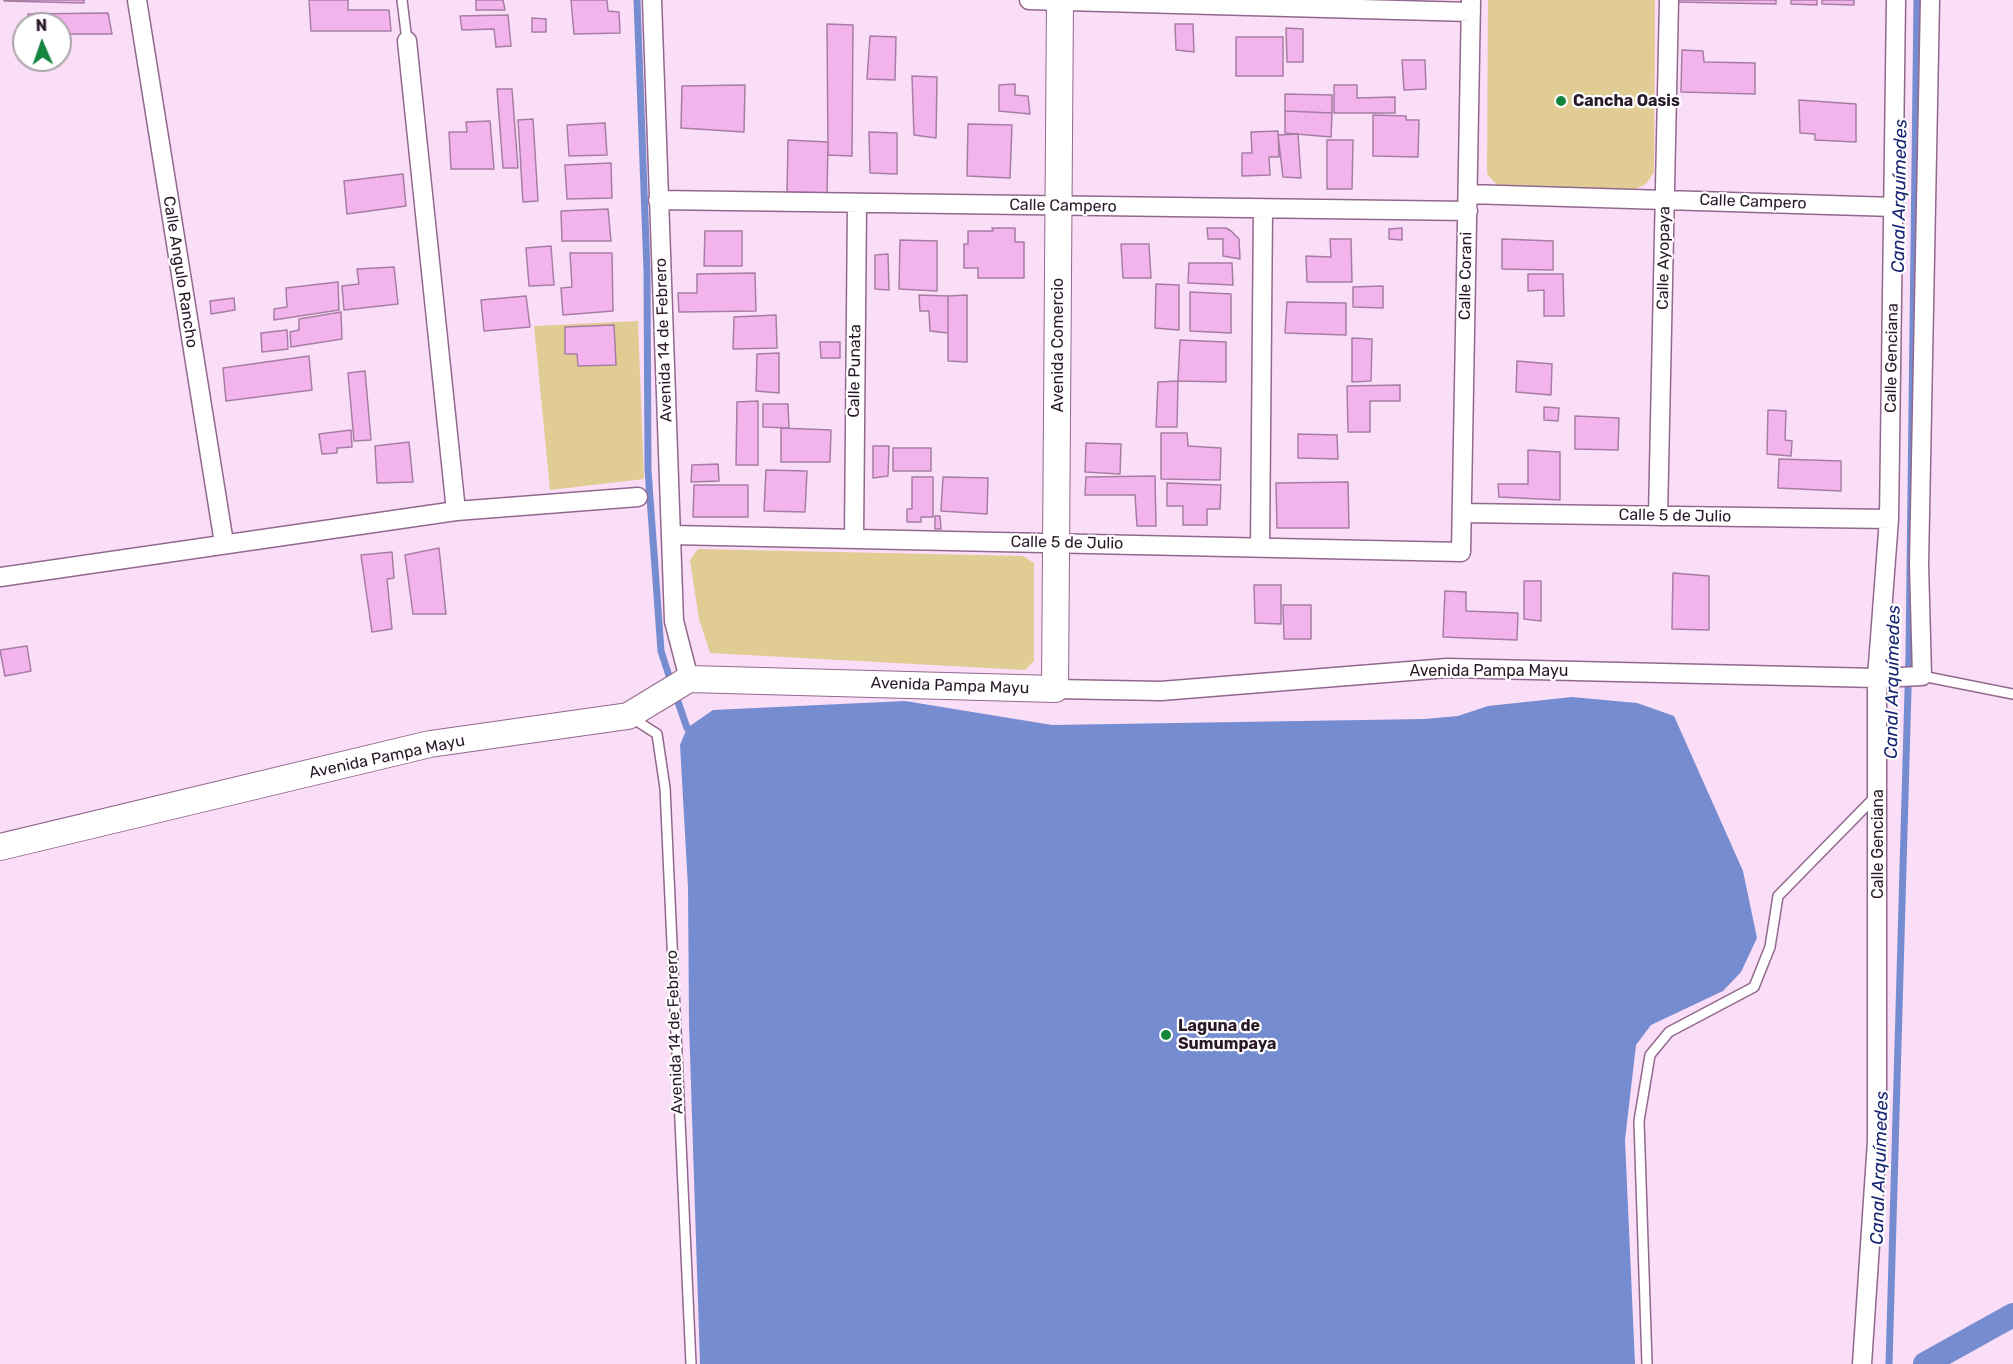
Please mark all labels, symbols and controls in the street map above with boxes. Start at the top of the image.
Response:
north arrow [12,12,72,72]
text: N [35,16,48,35]
place label: Cancha Oasis [1573,91,1680,111]
marker: Cancha Oasis [1554,94,1568,108]
water label: Canal Arquímedes [1888,119,1912,273]
street label: Calle Campero [1699,191,1807,213]
street label: Calle Angulo Rancho [159,195,201,349]
street label: Calle Campero [1009,195,1117,217]
street label: Calle Ayopaya [1653,206,1675,310]
street label: Calle Corani [1456,232,1476,320]
street label: Avenida 14 de Febrero [652,258,676,422]
street label: Avenida Comercio [1048,278,1068,412]
street label: Calle Genciana [1881,303,1903,413]
street label: Calle Punata [845,324,865,418]
street label: Calle 5 de Julio [1619,505,1731,527]
street label: Calle 5 de Julio [1011,532,1123,554]
water label: Canal Arquímedes [1881,605,1905,759]
street label: Avenida Pampa Mayu [1410,661,1568,681]
street label: Avenida Pampa Mayu [870,674,1030,698]
street label: Avenida Pampa Mayu [307,731,467,783]
street label: Calle Genciana [1868,789,1888,899]
street label: Avenida 14 de Febrero [663,950,687,1114]
place label: Laguna de Sumumpaya [1178,1016,1276,1054]
marker: Laguna de Sumumpaya [1159,1028,1173,1042]
water label: Canal Arquímedes [1867,1091,1893,1245]

